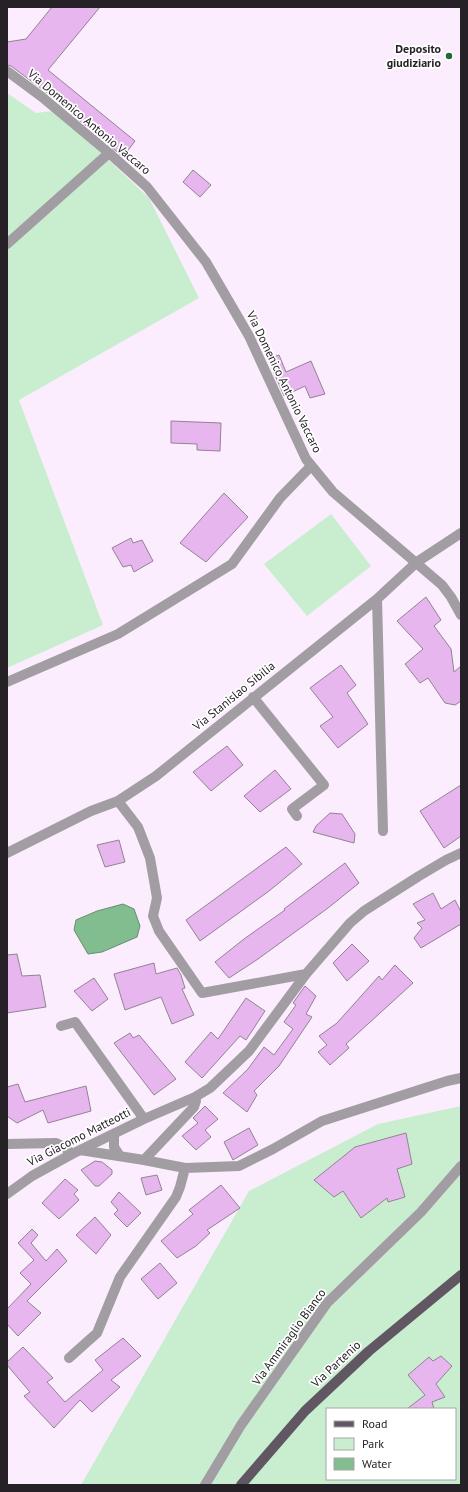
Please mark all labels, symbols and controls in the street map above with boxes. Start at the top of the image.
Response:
place label: Deposito giudiziario [387,41,442,70]
marker: Deposito giudiziario [444,51,454,61]
street label: Via Domenico Antonio Vaccaro [24,65,154,177]
street label: Via Domenico Antonio Vaccaro [243,308,325,455]
street label: Via Stanislao Sibilia [189,658,278,734]
street label: Via Giacomo Matteotti [24,1104,133,1170]
street label: Via Ammiraglio Bianco [248,1286,329,1389]
street label: Via Partenio [307,1337,363,1391]
legend [326,1408,456,1480]
text: Road [362,1416,387,1431]
text: Park [362,1436,384,1451]
text: Water [362,1456,392,1471]

